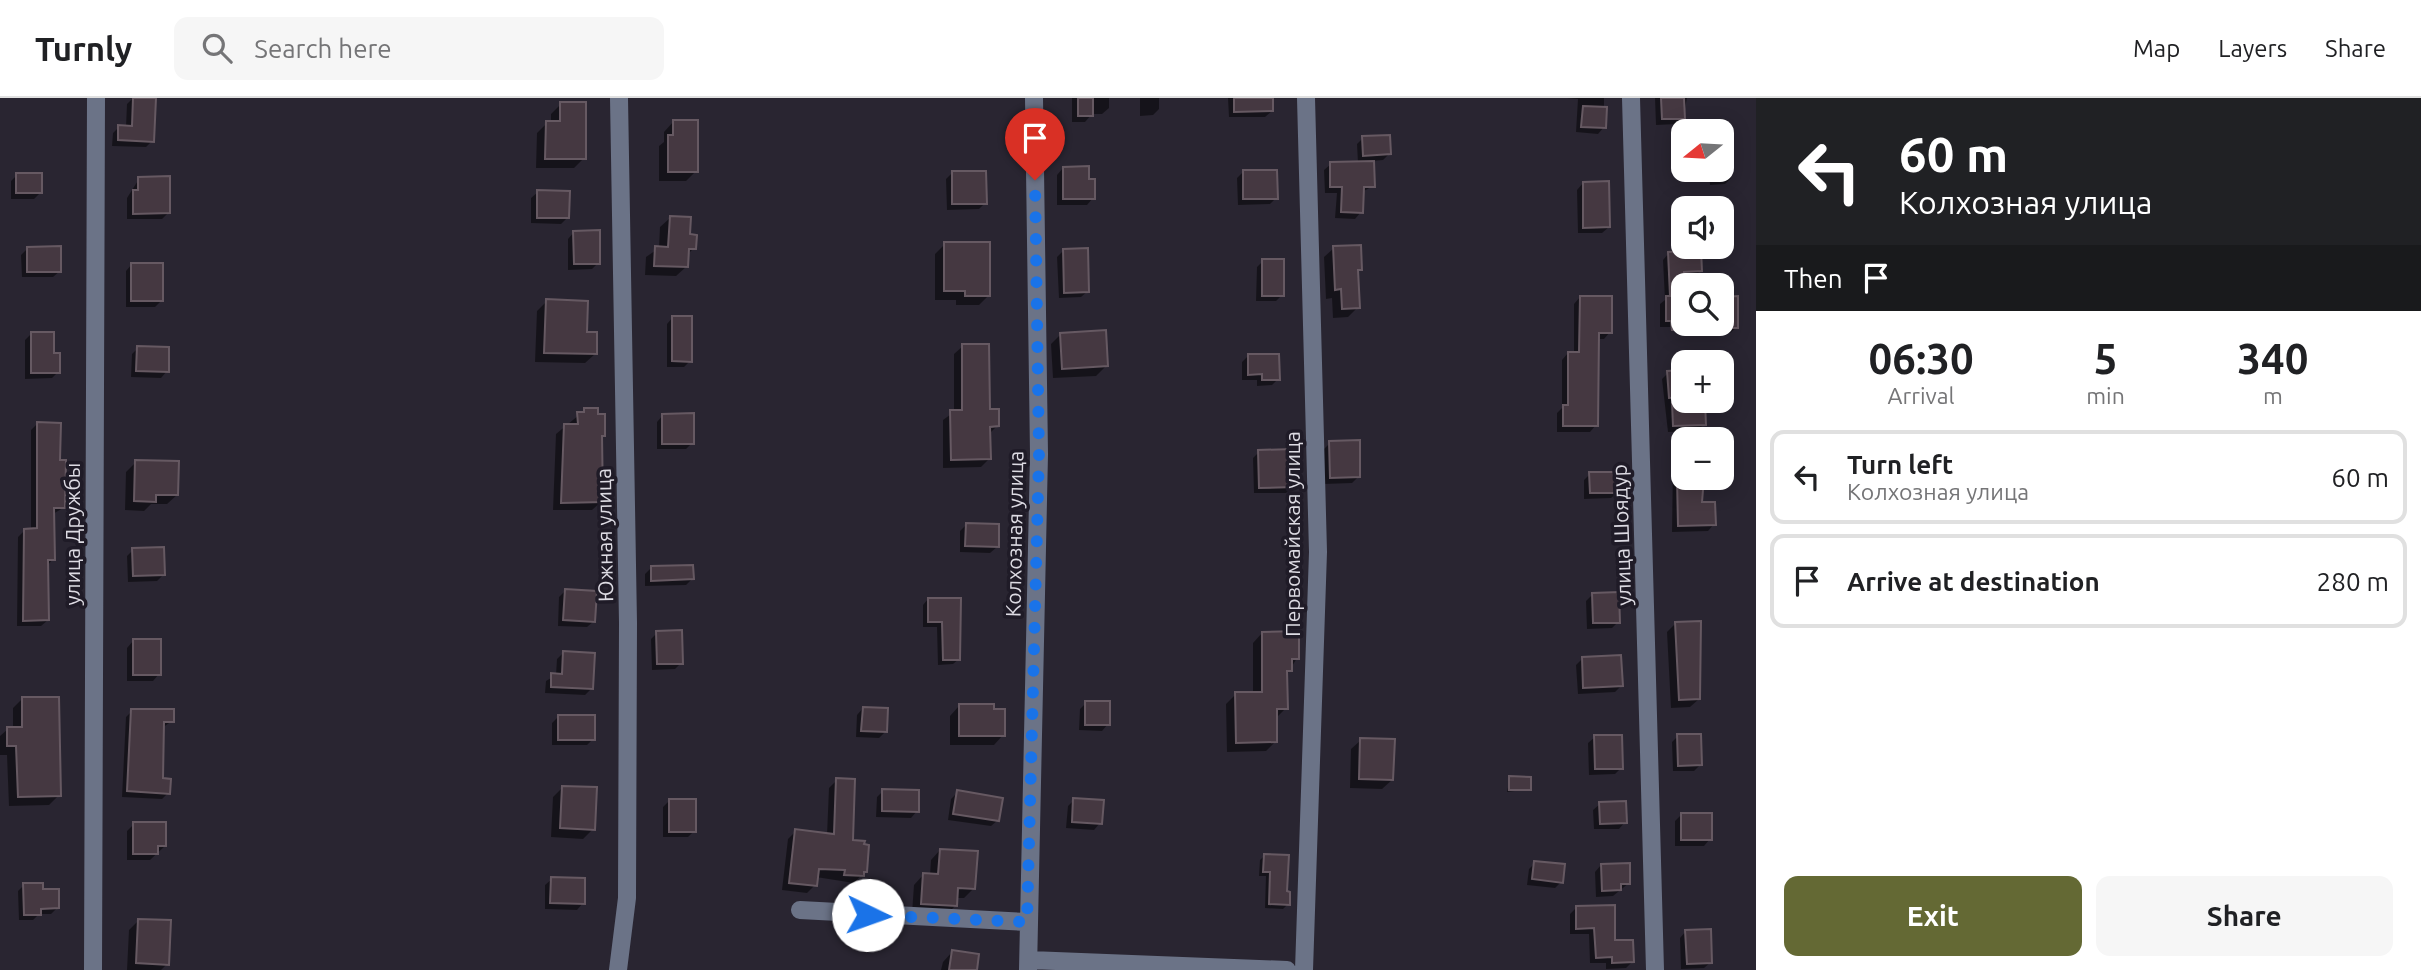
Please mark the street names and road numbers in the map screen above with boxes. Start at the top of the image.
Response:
street label: Первомайская улица [1280,431,1304,637]
street label: Колхозная улица [1001,451,1027,617]
street label: улица Дружбы [60,463,84,605]
street label: улица Шоядур [1607,464,1635,606]
street label: Южная улица [591,468,617,602]

